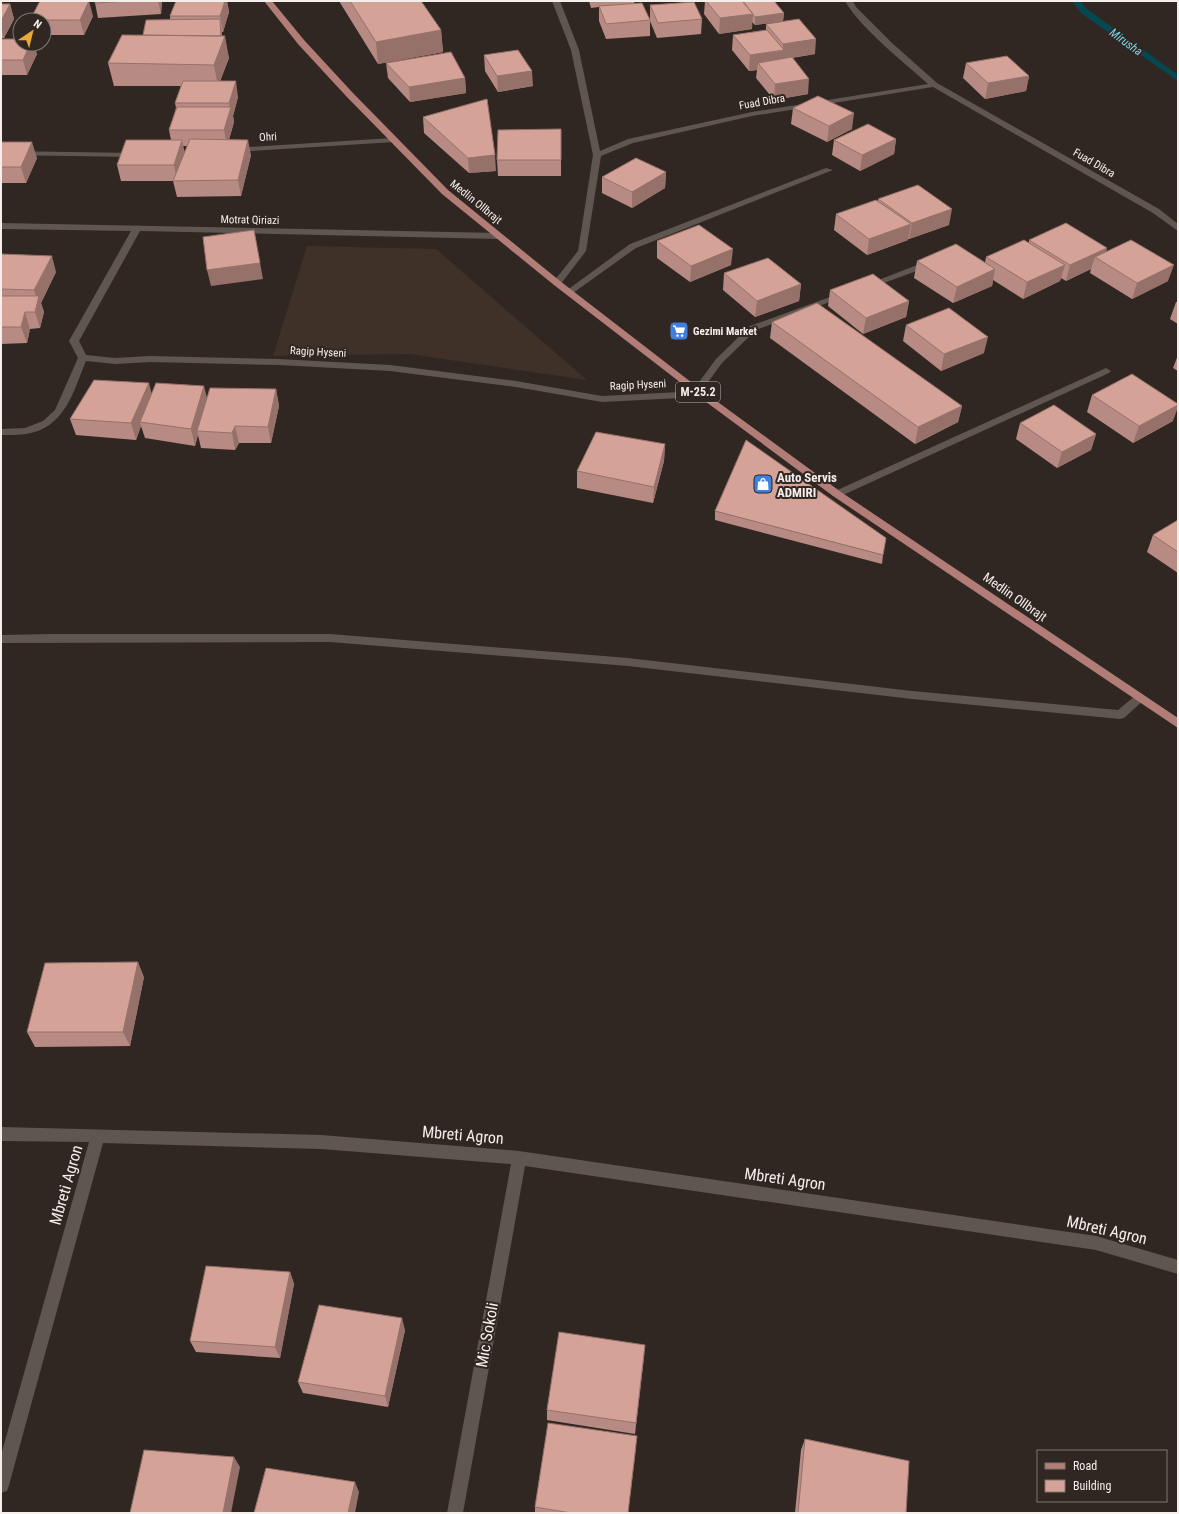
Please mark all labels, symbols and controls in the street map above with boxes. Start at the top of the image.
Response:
north arrow [12,12,52,52]
text: N [31,17,44,32]
water label: Mirusha [1107,25,1145,59]
street label: Fuad Dibra [738,92,786,112]
street label: Ohri [259,130,277,144]
street label: Fuad Dibra [1071,146,1117,180]
street label: Medlin Ollbrajt [447,177,505,227]
street label: Motrat Qiriazi [220,213,280,227]
supermarket icon: Gezimi Market [668,320,690,342]
place label: Gezimi Market [693,325,757,338]
street label: Ragip Hyseni [289,344,347,360]
street label: Ragip Hyseni [609,377,667,393]
road number: M-25.2 [676,382,720,402]
place label: Auto Servis ADMIRI [777,470,837,500]
shop icon: Auto Servis ADMIRI [752,473,774,495]
street label: Medlin Ollbrajt [980,569,1050,625]
street label: Mbreti Agron [421,1122,505,1148]
street label: Mbreti Agron [46,1143,86,1227]
street label: Mbreti Agron [743,1164,827,1194]
street label: Mbreti Agron [1065,1212,1149,1248]
street label: Mic Sokoli [472,1301,502,1369]
legend [1037,1450,1167,1502]
text: Road [1073,1459,1097,1473]
text: Building [1073,1479,1111,1493]

